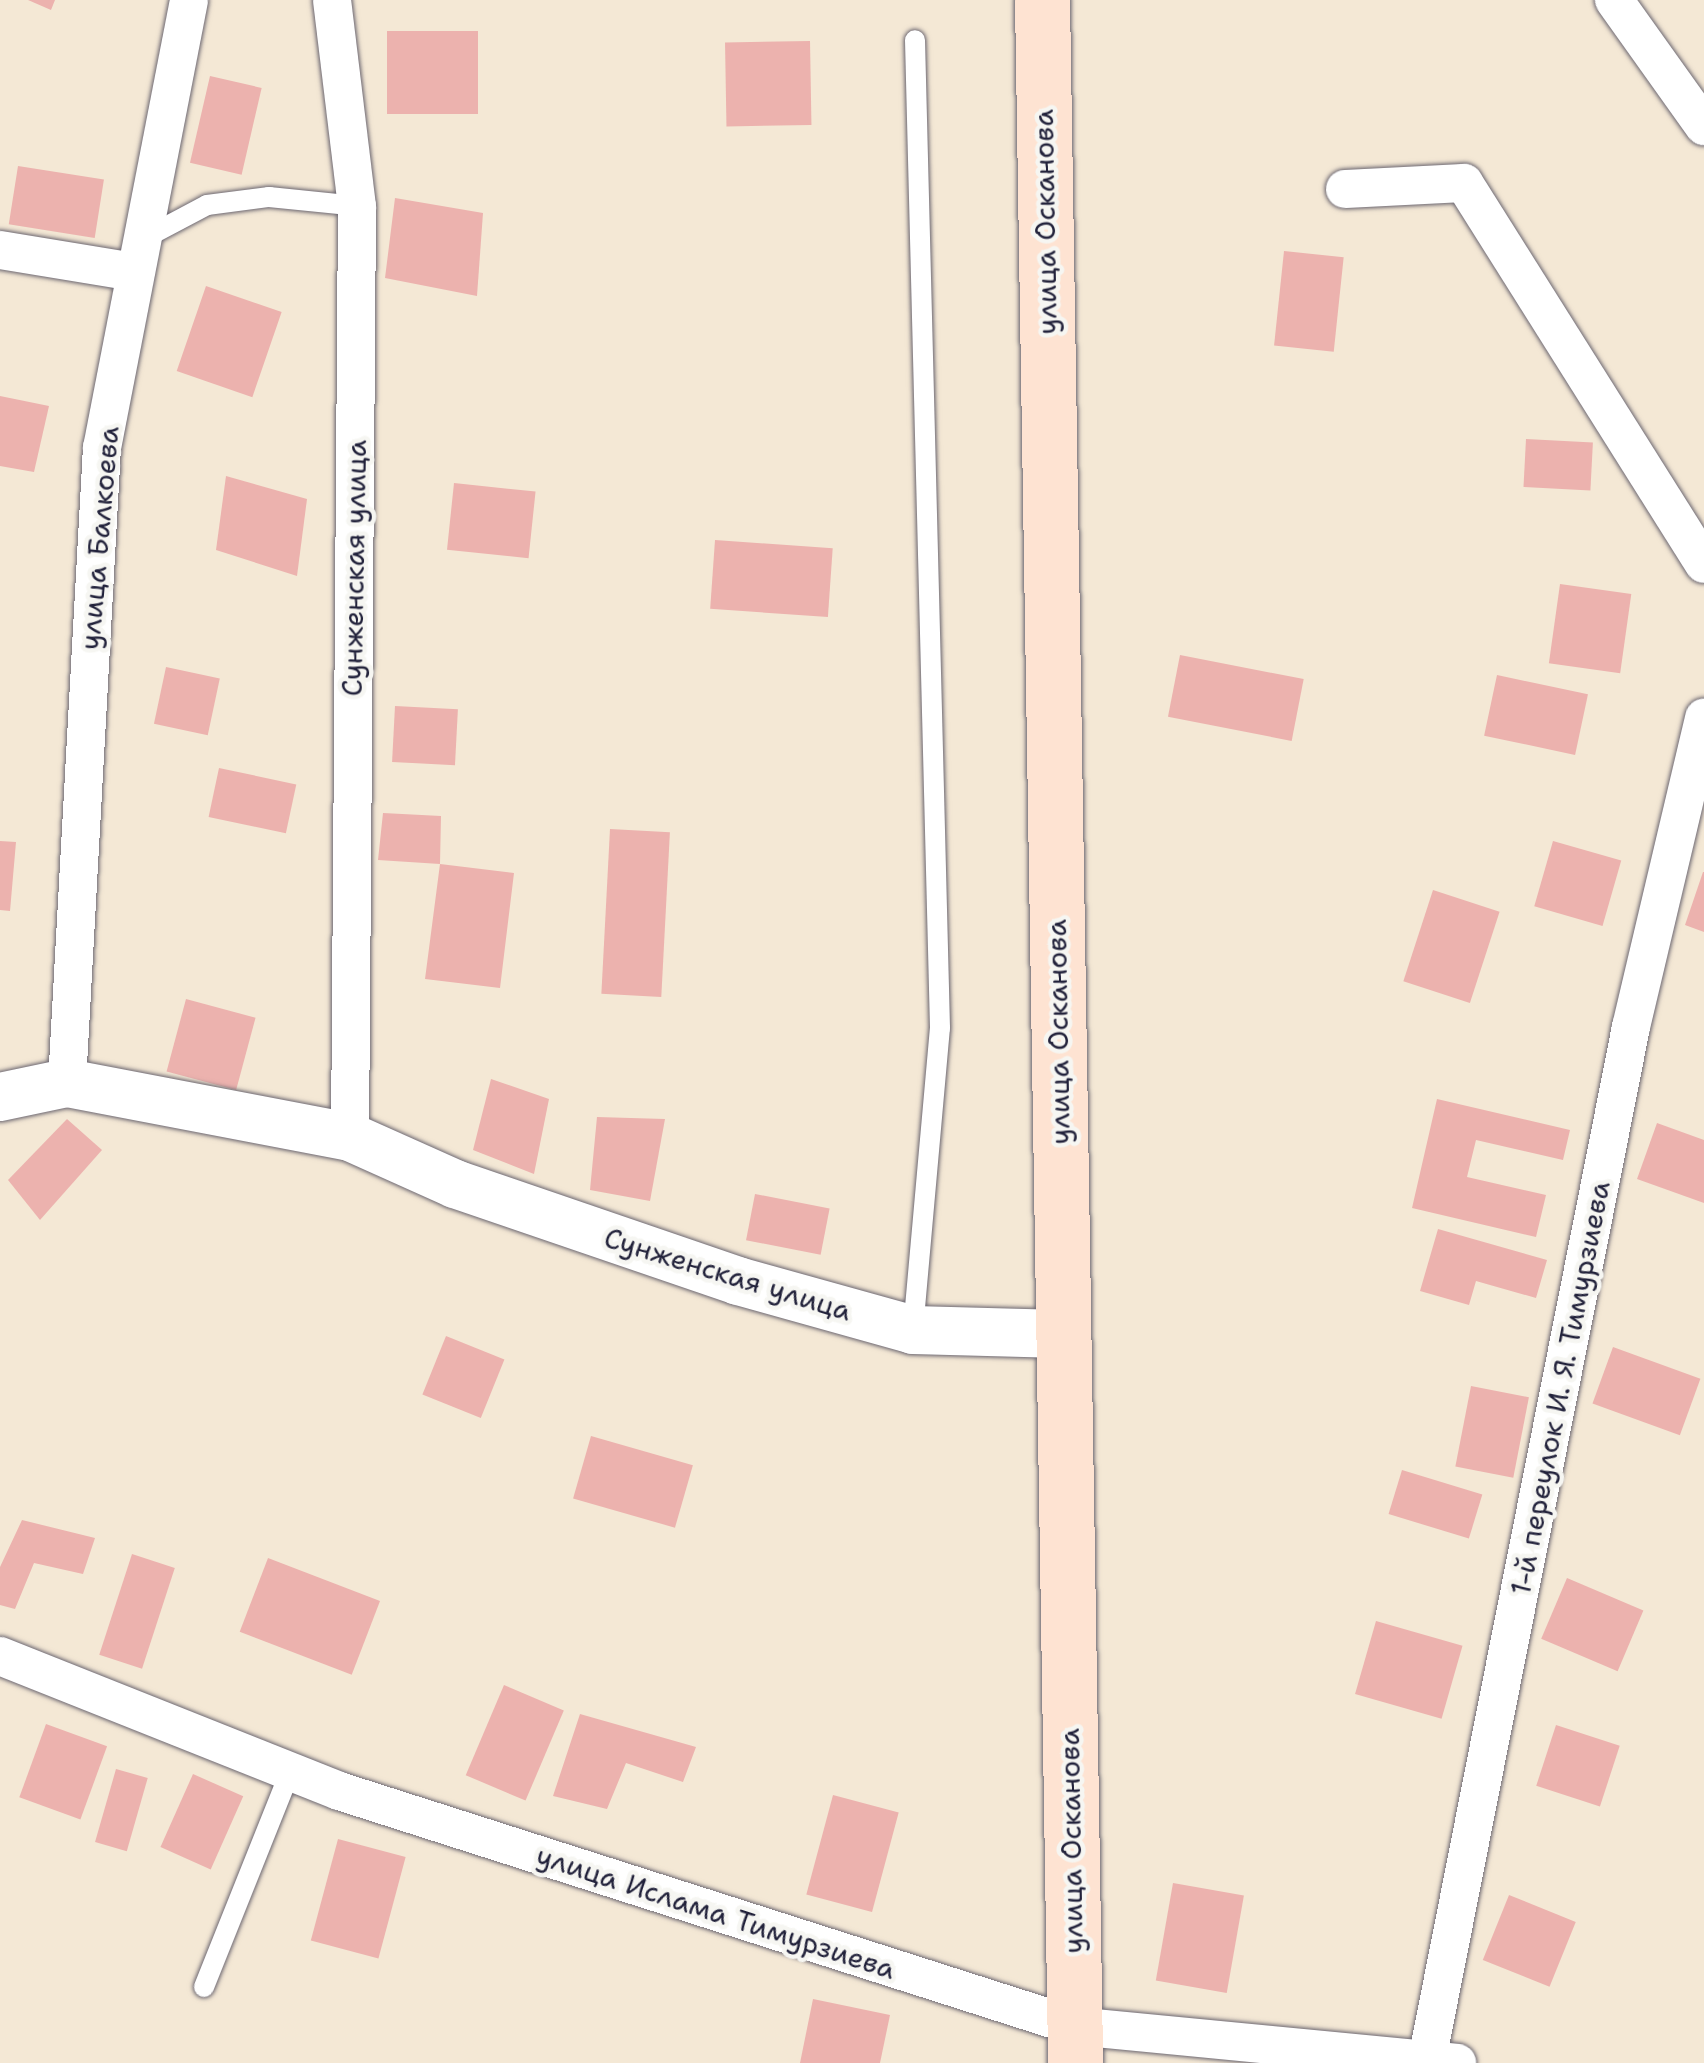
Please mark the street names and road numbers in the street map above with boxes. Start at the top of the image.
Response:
street label: улица Осканова [1026,109,1064,335]
street label: улица Балкоева [72,425,126,651]
street label: Сунженская улица [335,439,373,697]
street label: улица Осканова [1039,919,1077,1145]
street label: 1-й переулок И. Я. Тимурзиева [1503,1178,1617,1598]
street label: Сунженская улица [600,1220,856,1328]
street label: улица Осканова [1052,1728,1090,1954]
street label: улица Ислама Тимурзиева [532,1838,900,1986]

